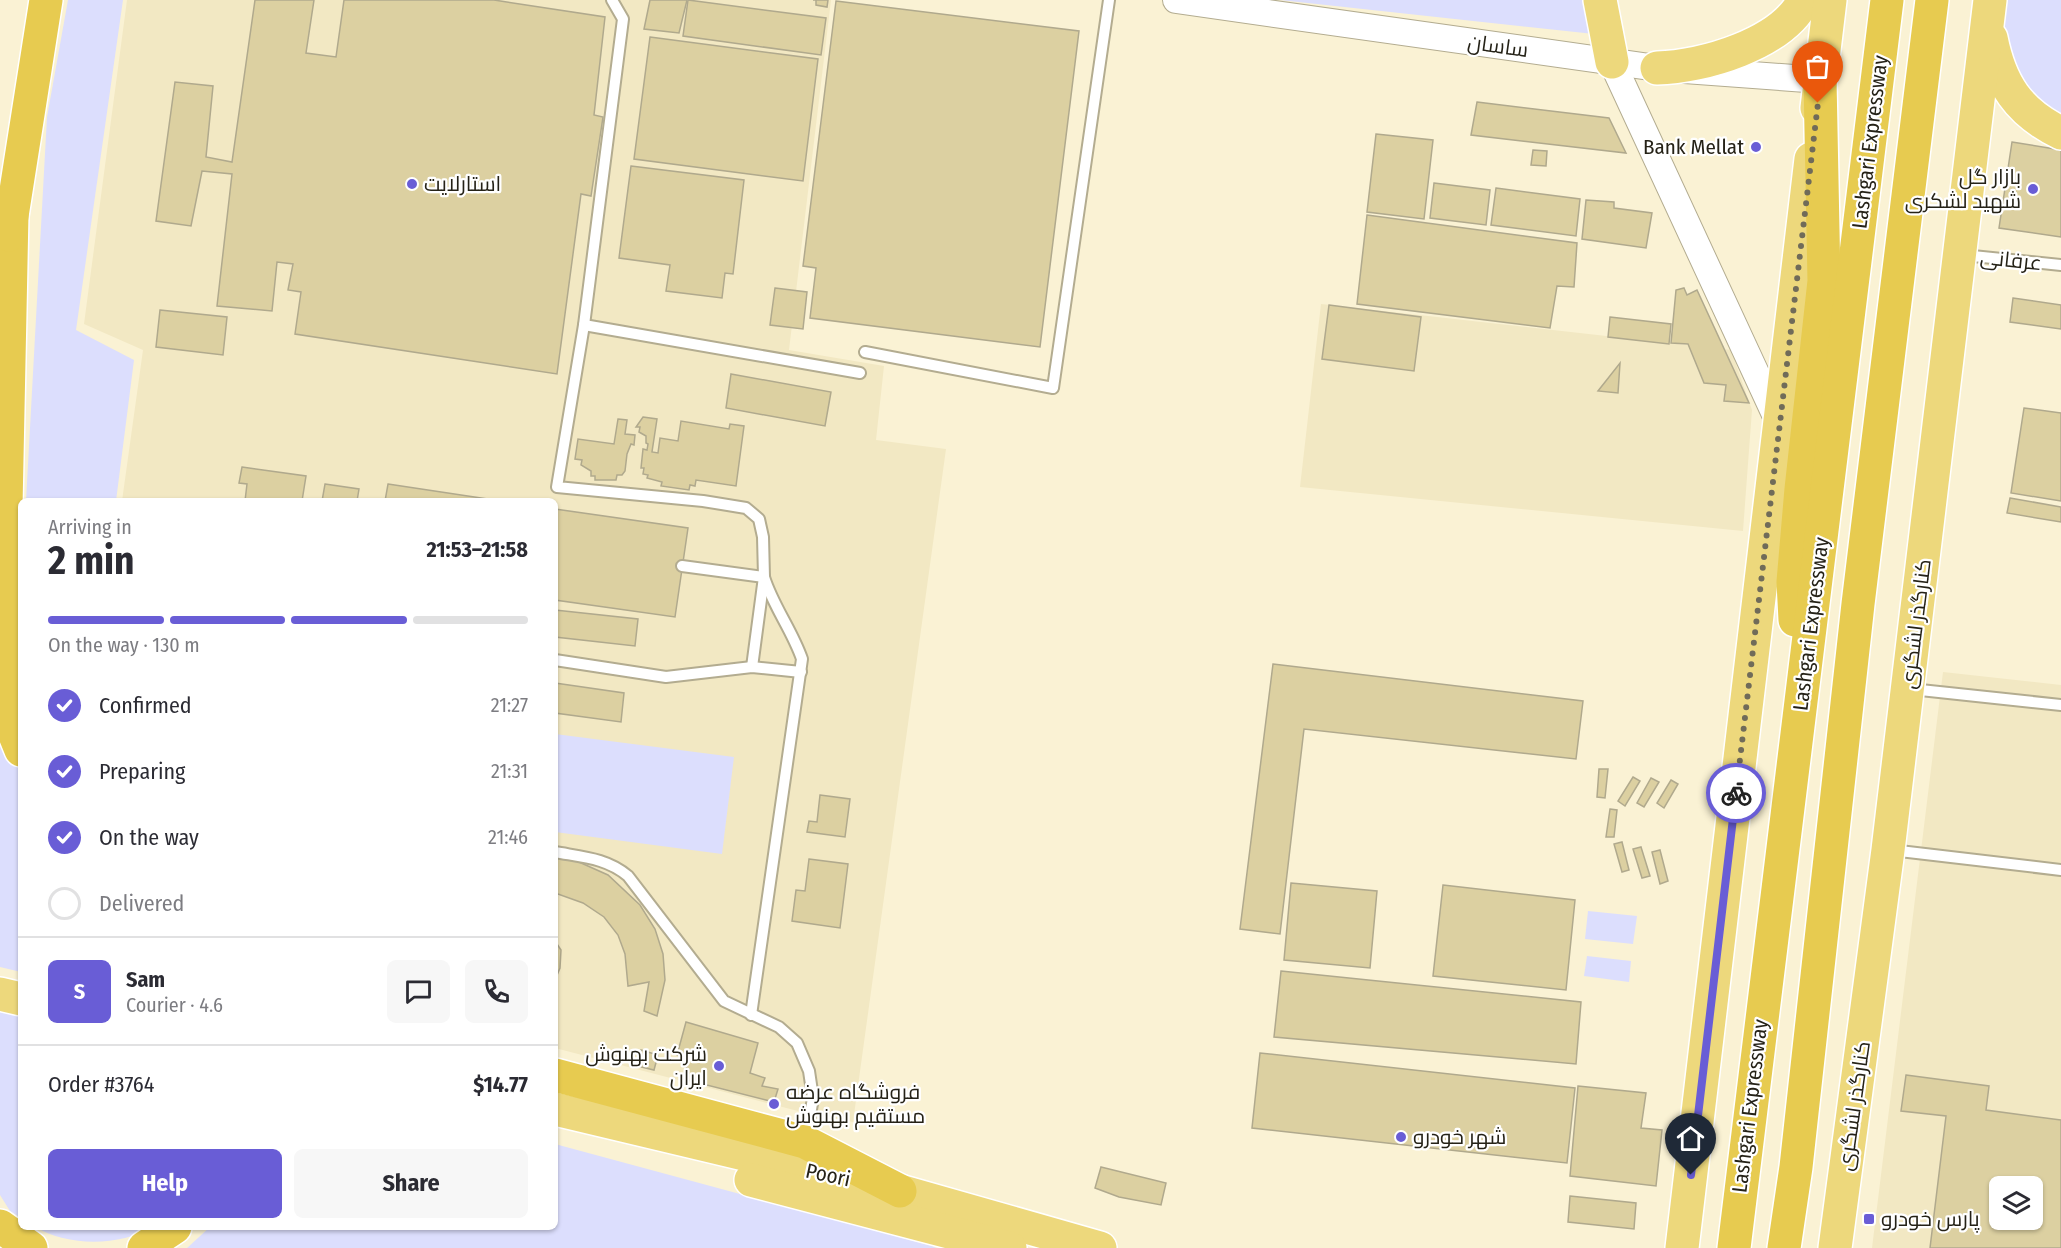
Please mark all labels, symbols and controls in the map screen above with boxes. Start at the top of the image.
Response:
street label: ساسان [1466,29,1530,63]
pin [1792,41,1843,103]
icon: bag [1801,50,1834,83]
street label: Lashgari Expressway [1846,53,1894,230]
place label: Bank Mellat [1643,134,1744,160]
marker: Bank Mellat [1749,140,1763,154]
place label: بازار گل شهید لشکری [1905,164,2021,214]
place label: استارلایت [424,171,501,197]
marker: استارلایت [405,177,419,191]
marker: بازار گل شهید لشکری [2026,182,2040,196]
street label: عرفانی [1979,244,2043,276]
text: Arriving in [48,515,132,539]
street label: Lashgari Expressway [1787,535,1835,712]
text: 21:53–21:58 [427,536,528,563]
text: 2 min [48,538,134,584]
street label: کنارگذر لشگری [1895,558,1937,690]
text: On the way · 130 m [48,633,200,657]
icon: check [48,689,81,722]
text: Confirmed [99,692,192,719]
text: 21:27 [491,693,528,717]
icon: check [48,755,81,788]
text: Preparing [99,758,185,785]
text: 21:31 [491,759,528,783]
courier [1706,763,1766,823]
icon: bike [1720,777,1753,810]
icon: check [48,821,81,854]
text: On the way [99,824,199,851]
text: 21:46 [488,825,528,849]
text: Delivered [99,890,184,917]
button: chat [387,960,450,1023]
button: phone [465,960,528,1023]
text: Sam [126,966,165,993]
text: S [74,978,85,1005]
text: Courier · 4.6 [126,993,223,1017]
street label: Lashgari Expressway [1726,1017,1774,1194]
street label: کنارگذر لشگری [1832,1039,1876,1173]
place label: شرکت بهنوش ایران [585,1041,707,1091]
marker: شرکت بهنوش ایران [712,1059,726,1073]
text: Order #3764 [48,1071,154,1098]
text: $14.77 [473,1071,528,1098]
place label: فروشگاه عرضه مستقیم بهنوش [786,1079,925,1130]
marker: فروشگاه عرضه مستقیم بهنوش [767,1097,781,1111]
pin [1665,1113,1716,1175]
icon: home [1674,1122,1707,1155]
place label: شهر خودرو [1413,1124,1506,1150]
marker: شهر خودرو [1394,1130,1408,1144]
button: Help [48,1149,282,1218]
button: Share [294,1149,528,1218]
street label: Poori [803,1158,853,1192]
map controls [1989,1176,2043,1230]
button: layers [1989,1176,2043,1230]
place label: پارس خودرو [1881,1206,1980,1233]
marker: پارس خودرو [1862,1212,1876,1226]

